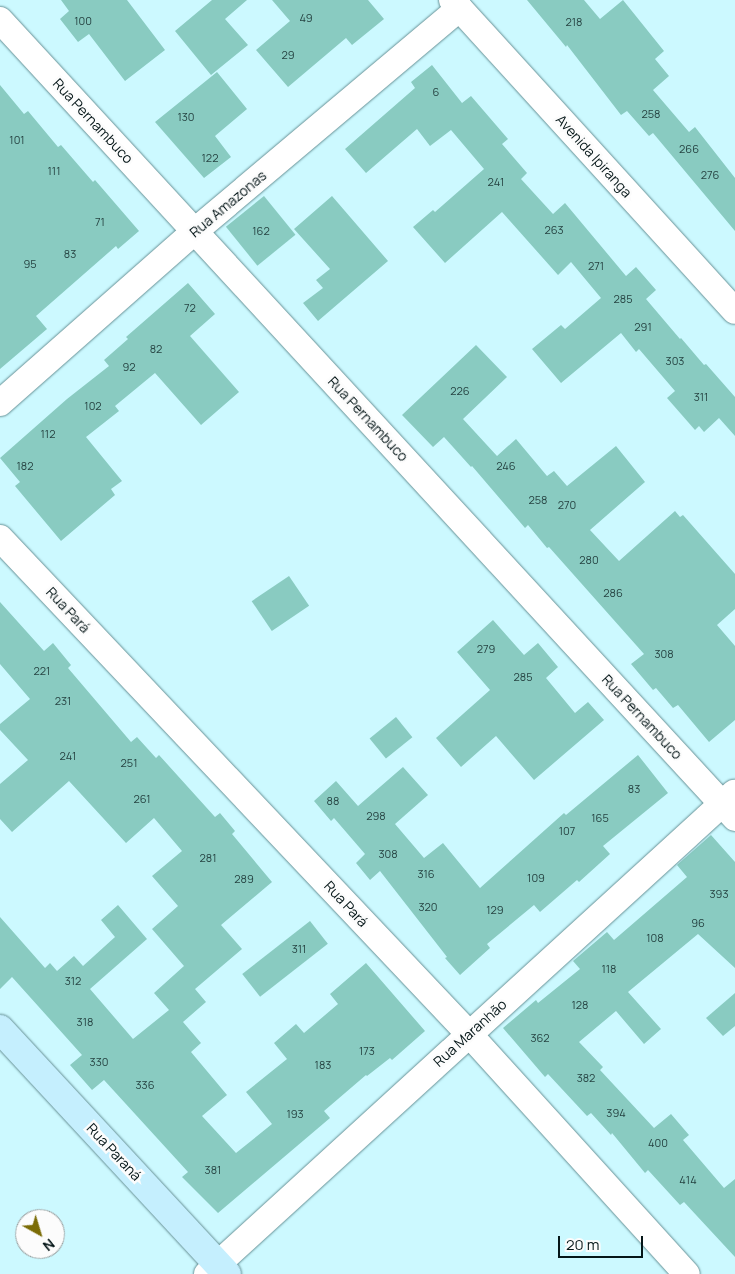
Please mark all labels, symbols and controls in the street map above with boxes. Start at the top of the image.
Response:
house number: 49 [299,11,313,25]
house number: 100 [74,14,92,28]
house number: 218 [566,15,582,29]
house number: 29 [281,48,295,62]
street label: Rua Pernambuco [49,75,137,167]
house number: 6 [433,85,439,99]
house number: 258 [641,107,661,121]
house number: 130 [177,110,195,124]
street label: Avenida Ipiranga [553,111,635,201]
house number: 101 [9,133,25,147]
house number: 266 [679,142,699,156]
house number: 122 [202,151,218,165]
house number: 111 [48,164,60,178]
street label: Rua Amazonas [186,167,270,241]
house number: 276 [701,168,719,182]
house number: 241 [488,175,504,189]
house number: 71 [95,215,105,229]
house number: 263 [544,223,564,237]
house number: 162 [252,224,270,238]
house number: 83 [64,247,76,261]
house number: 95 [23,257,37,271]
house number: 271 [588,259,604,273]
house number: 285 [613,292,633,306]
house number: 72 [184,301,196,315]
house number: 291 [634,320,652,334]
house number: 82 [150,342,162,356]
house number: 303 [666,354,684,368]
house number: 92 [122,360,136,374]
street label: Rua Pernambuco [324,373,412,465]
house number: 226 [450,384,470,398]
house number: 311 [694,390,708,404]
house number: 102 [84,399,102,413]
house number: 112 [41,427,55,441]
house number: 182 [17,459,33,473]
house number: 246 [496,459,516,473]
house number: 258 [528,493,548,507]
house number: 270 [558,498,576,512]
house number: 280 [579,553,599,567]
street label: Rua Pará [43,584,93,636]
house number: 286 [603,586,623,600]
house number: 279 [477,642,495,656]
house number: 308 [654,647,674,661]
house number: 221 [34,664,50,678]
house number: 285 [513,670,533,684]
street label: Rua Pernambuco [598,671,686,763]
house number: 231 [55,694,71,708]
house number: 241 [60,749,76,763]
house number: 251 [121,756,137,770]
house number: 83 [628,782,640,796]
house number: 261 [133,792,151,806]
house number: 88 [327,794,339,808]
house number: 298 [366,809,386,823]
house number: 165 [591,811,609,825]
house number: 107 [559,824,575,838]
house number: 308 [378,847,398,861]
house number: 281 [200,851,216,865]
house number: 316 [417,867,435,881]
house number: 109 [527,871,545,885]
house number: 289 [234,872,254,886]
street label: Rua Pará [321,878,371,930]
house number: 393 [710,887,728,901]
house number: 320 [418,900,438,914]
house number: 129 [486,903,504,917]
house number: 96 [691,916,705,930]
house number: 108 [646,931,664,945]
house number: 311 [292,942,306,956]
house number: 118 [602,962,616,976]
house number: 312 [65,974,81,988]
street label: Rua Maranhão [430,996,510,1070]
house number: 128 [572,998,588,1012]
house number: 318 [77,1015,93,1029]
house number: 362 [530,1031,550,1045]
house number: 173 [359,1044,375,1058]
house number: 330 [90,1055,108,1069]
house number: 183 [315,1058,331,1072]
house number: 382 [577,1071,595,1085]
house number: 336 [136,1078,154,1092]
house number: 394 [606,1106,626,1120]
house number: 193 [286,1107,304,1121]
street label: Rua Paraná [83,1120,145,1184]
house number: 400 [648,1136,668,1150]
house number: 381 [205,1163,221,1177]
house number: 414 [679,1173,697,1187]
north arrow [15,1209,65,1259]
scale bar [560,1226,645,1258]
text: 20 m [566,1234,599,1255]
text: N [39,1235,59,1256]

